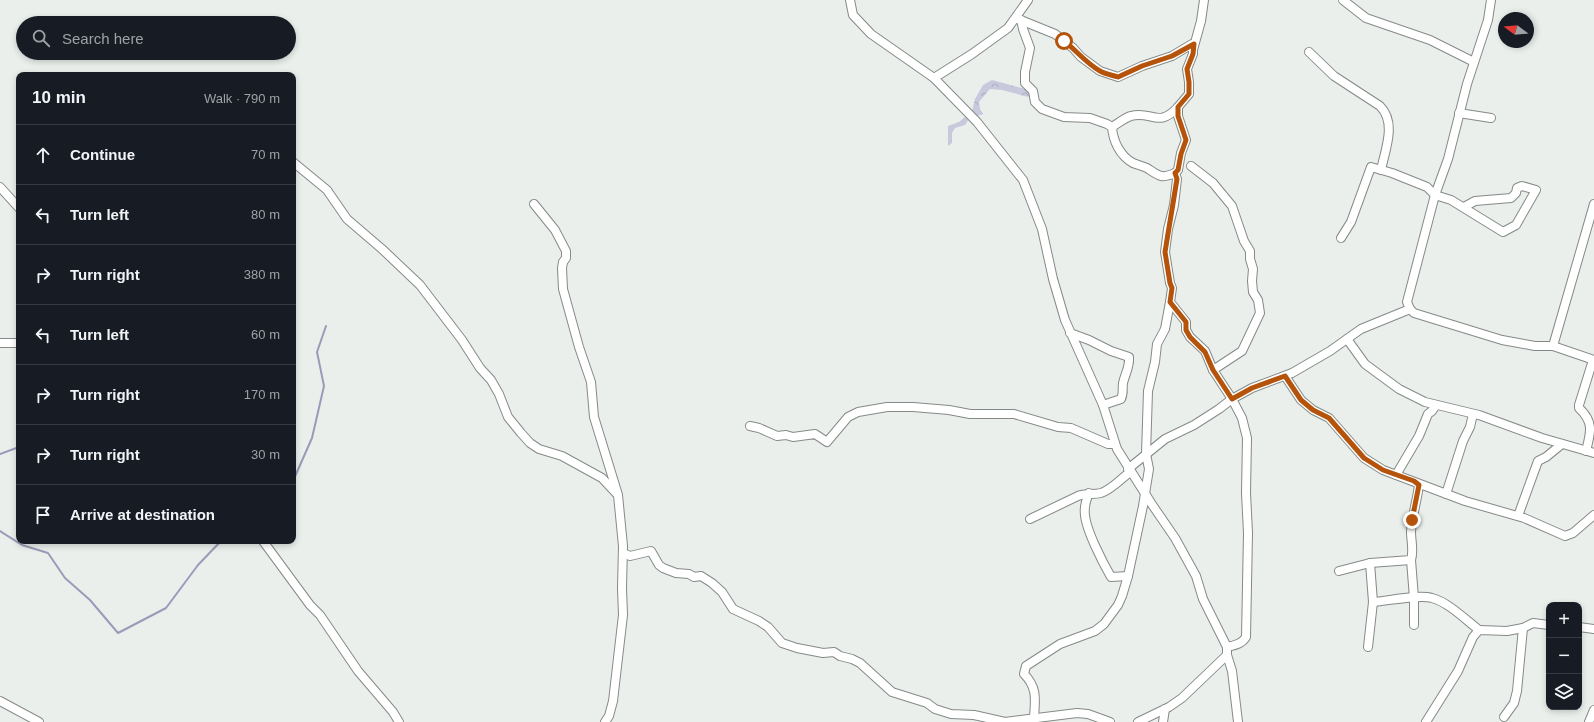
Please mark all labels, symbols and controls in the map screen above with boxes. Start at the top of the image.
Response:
north arrow [1498,12,1534,48]
search box [16,16,296,60]
icon: search [30,27,52,49]
text: Search here [62,30,144,47]
route start [1055,32,1073,50]
text: 10 min [32,88,86,107]
text: Walk · 790 m [204,91,280,106]
icon: ahead [32,144,54,166]
text: Continue [70,146,135,163]
text: 70 m [251,147,280,162]
icon: left [32,204,54,226]
text: Turn left [70,206,129,223]
text: 80 m [251,207,280,222]
icon: right [32,264,54,286]
text: Turn right [70,266,140,283]
text: 380 m [244,267,280,282]
icon: left [32,324,54,346]
text: Turn left [70,326,129,343]
text: 60 m [251,327,280,342]
icon: right [32,384,54,406]
text: Turn right [70,386,140,403]
text: 170 m [244,387,280,402]
icon: right [32,444,54,466]
text: Turn right [70,446,140,463]
text: 30 m [251,447,280,462]
icon: arrive [32,504,54,526]
text: Arrive at destination [70,506,215,523]
route end [1403,511,1421,529]
map controls [1546,602,1582,710]
button: + [1546,602,1582,638]
button: − [1546,638,1582,674]
button: layers [1546,674,1582,710]

